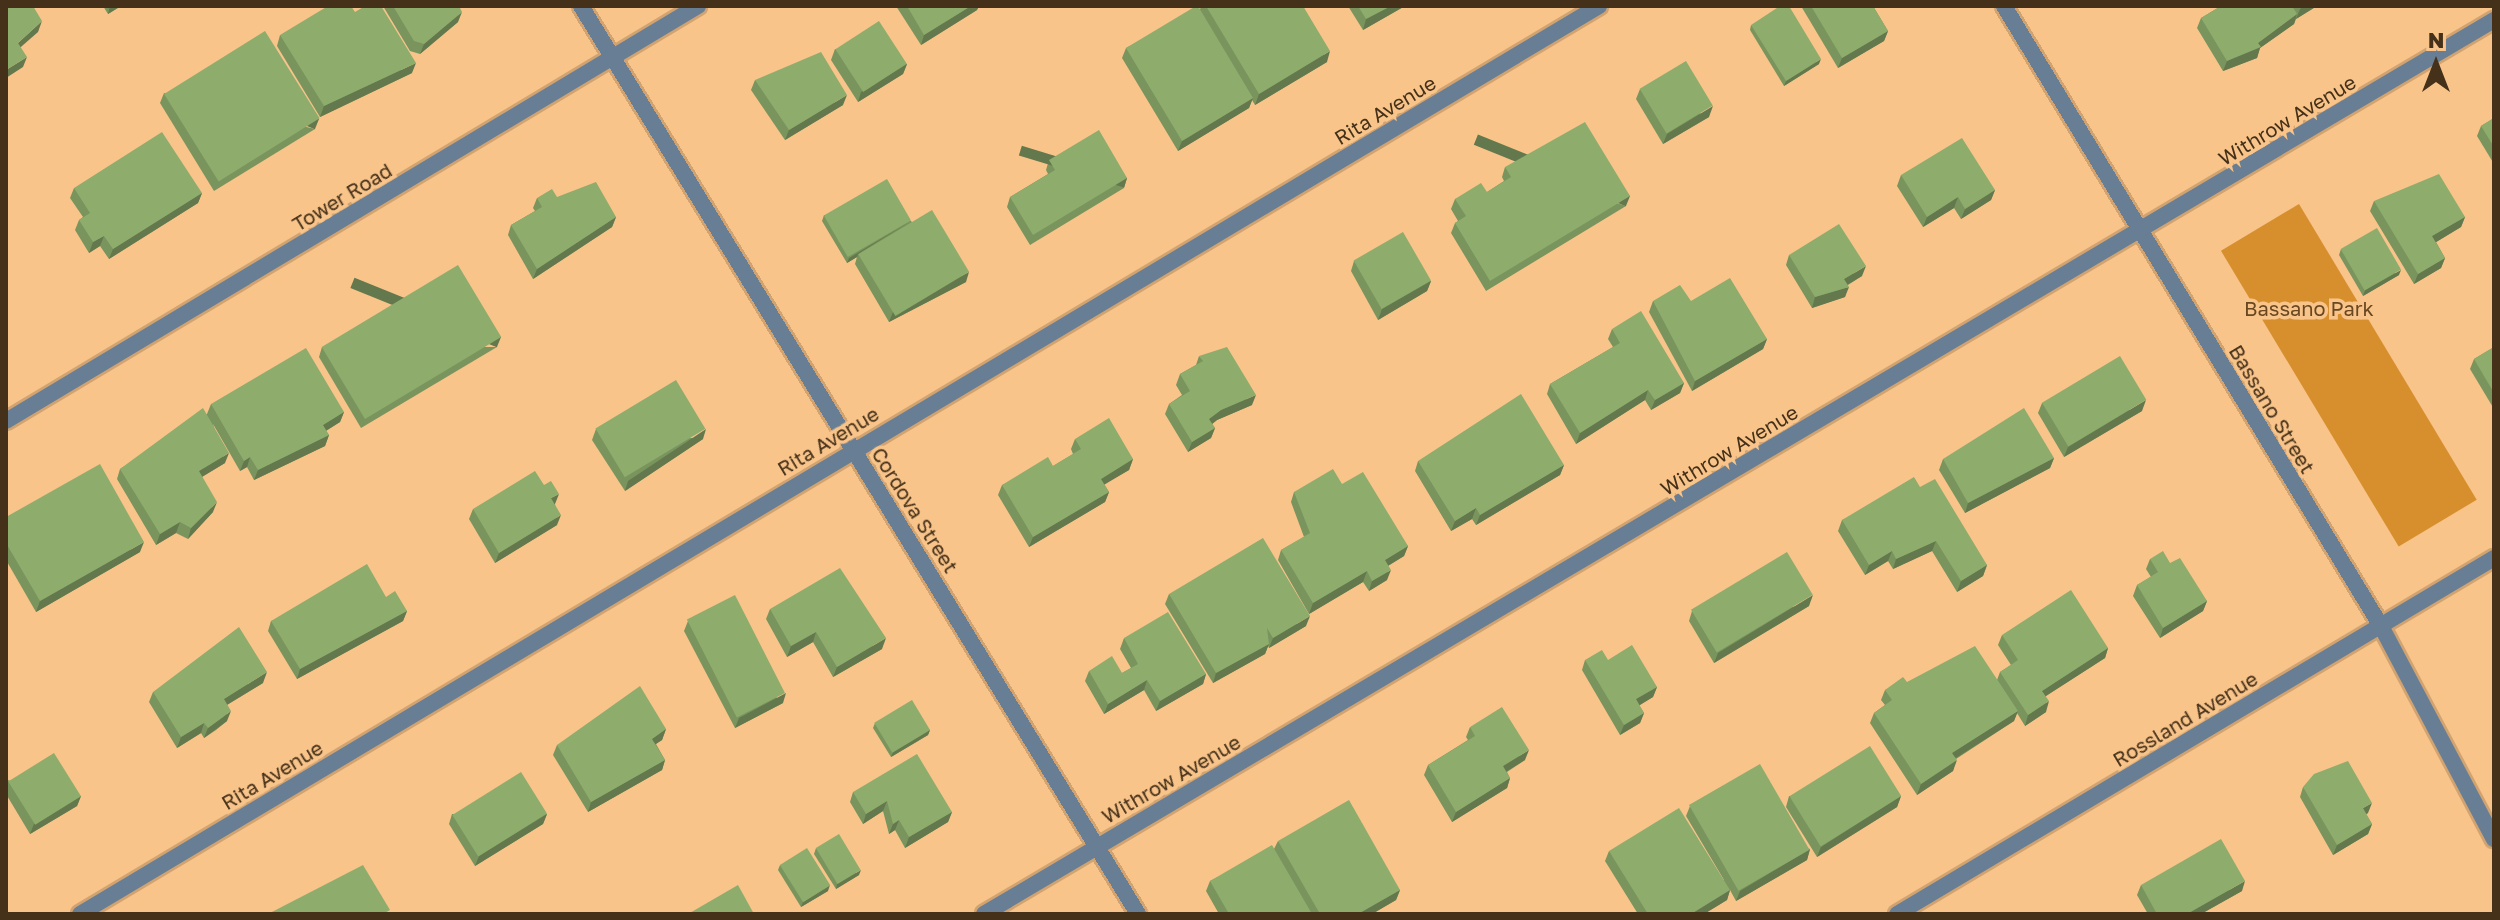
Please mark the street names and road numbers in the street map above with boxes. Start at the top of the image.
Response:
street label: Rita Avenue [1330,70,1440,150]
street label: Withrow Avenue [2214,70,2360,170]
street label: Tower Road [288,158,396,236]
street label: Bassano Street [2224,340,2320,478]
street label: Withrow Avenue [1656,400,1802,500]
street label: Rita Avenue [773,401,883,481]
street label: Cordova Street [867,443,963,577]
street label: Rossland Avenue [2108,666,2262,772]
street label: Withrow Avenue [1097,730,1245,828]
street label: Rita Avenue [217,735,327,815]

